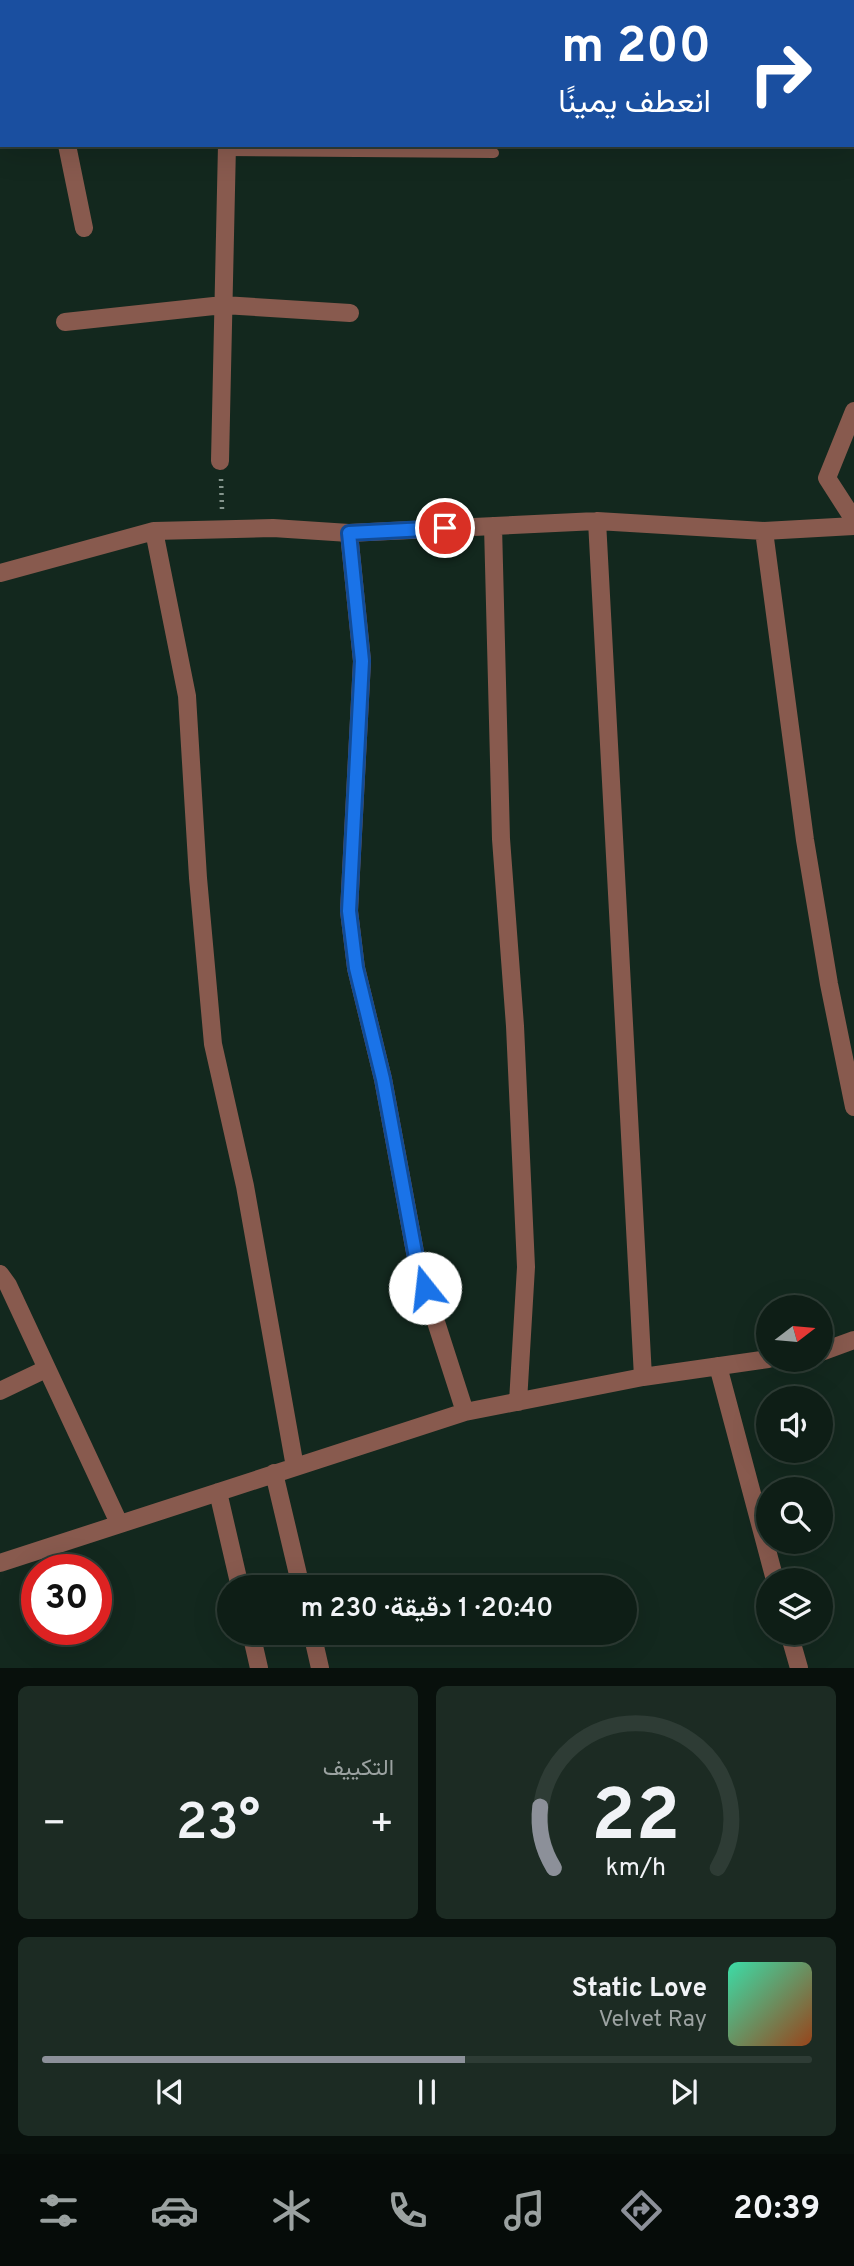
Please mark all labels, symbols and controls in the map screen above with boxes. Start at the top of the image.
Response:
text: 200 m [561,18,711,80]
icon: right [735,28,826,119]
text: انعطف يمينًا [558,84,711,124]
pin [415,498,475,558]
icon: arrive [426,509,464,547]
position arrow [388,1251,462,1325]
north arrow [756,1295,833,1372]
map controls [756,1295,833,1645]
button: sound [756,1386,833,1463]
button: search [756,1477,833,1554]
speed limit sign: 30 [21,1554,112,1645]
button: layers [756,1568,833,1645]
text: 20:40 · 1 دقيقة · 230 m [301,1593,553,1626]
text: التكييف [323,1755,394,1784]
text: 22 [591,1775,681,1867]
text: 23° [176,1792,260,1858]
text: − [42,1801,67,1850]
text: + [369,1801,394,1850]
text: km/h [606,1853,666,1885]
text: Static Love [572,1973,707,2006]
text: Velvet Ray [599,2006,707,2035]
icon: previous [151,2073,189,2111]
icon: pause [408,2073,446,2111]
icon: next [665,2073,703,2111]
icon: filters [34,2186,83,2235]
icon: car [150,2186,199,2235]
icon: climate [267,2186,316,2235]
icon: phone [383,2186,432,2235]
icon: music [500,2186,549,2235]
icon: directions [617,2186,666,2235]
text: 20:39 [733,2190,820,2230]

